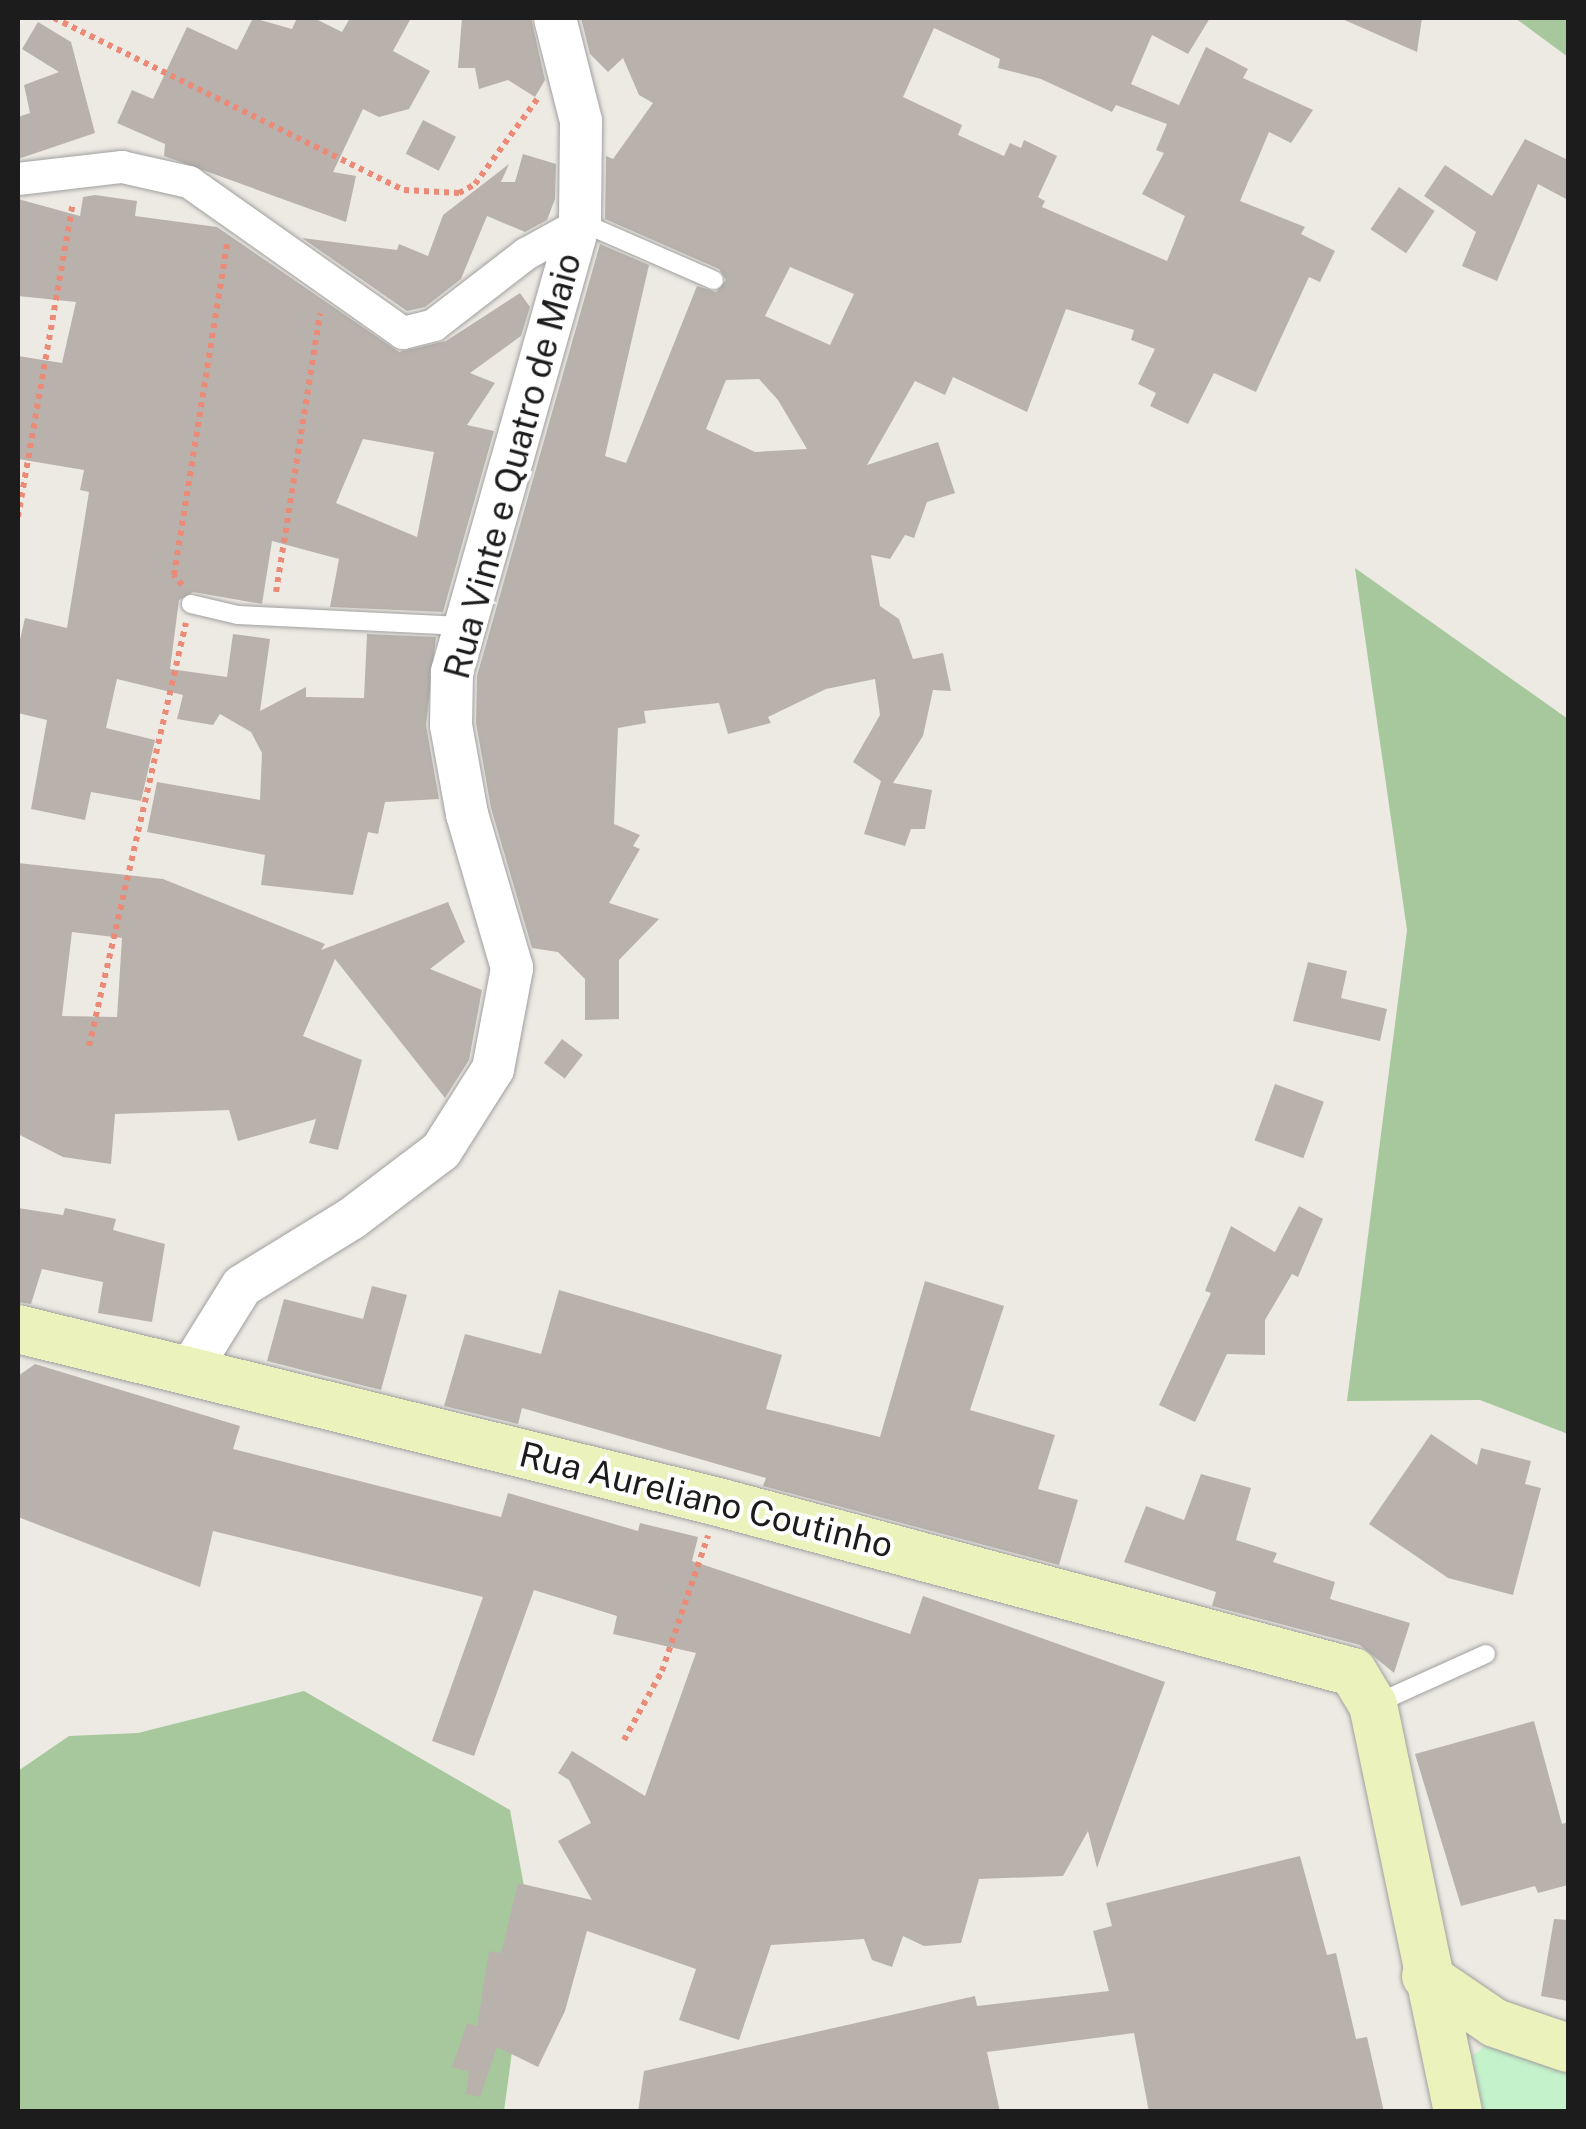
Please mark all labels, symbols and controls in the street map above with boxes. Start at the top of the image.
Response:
street label: Rua Vinte e Quatro de Maio [436,247,590,685]
street label: Rua Aureliano Coutinho [515,1433,897,1567]

